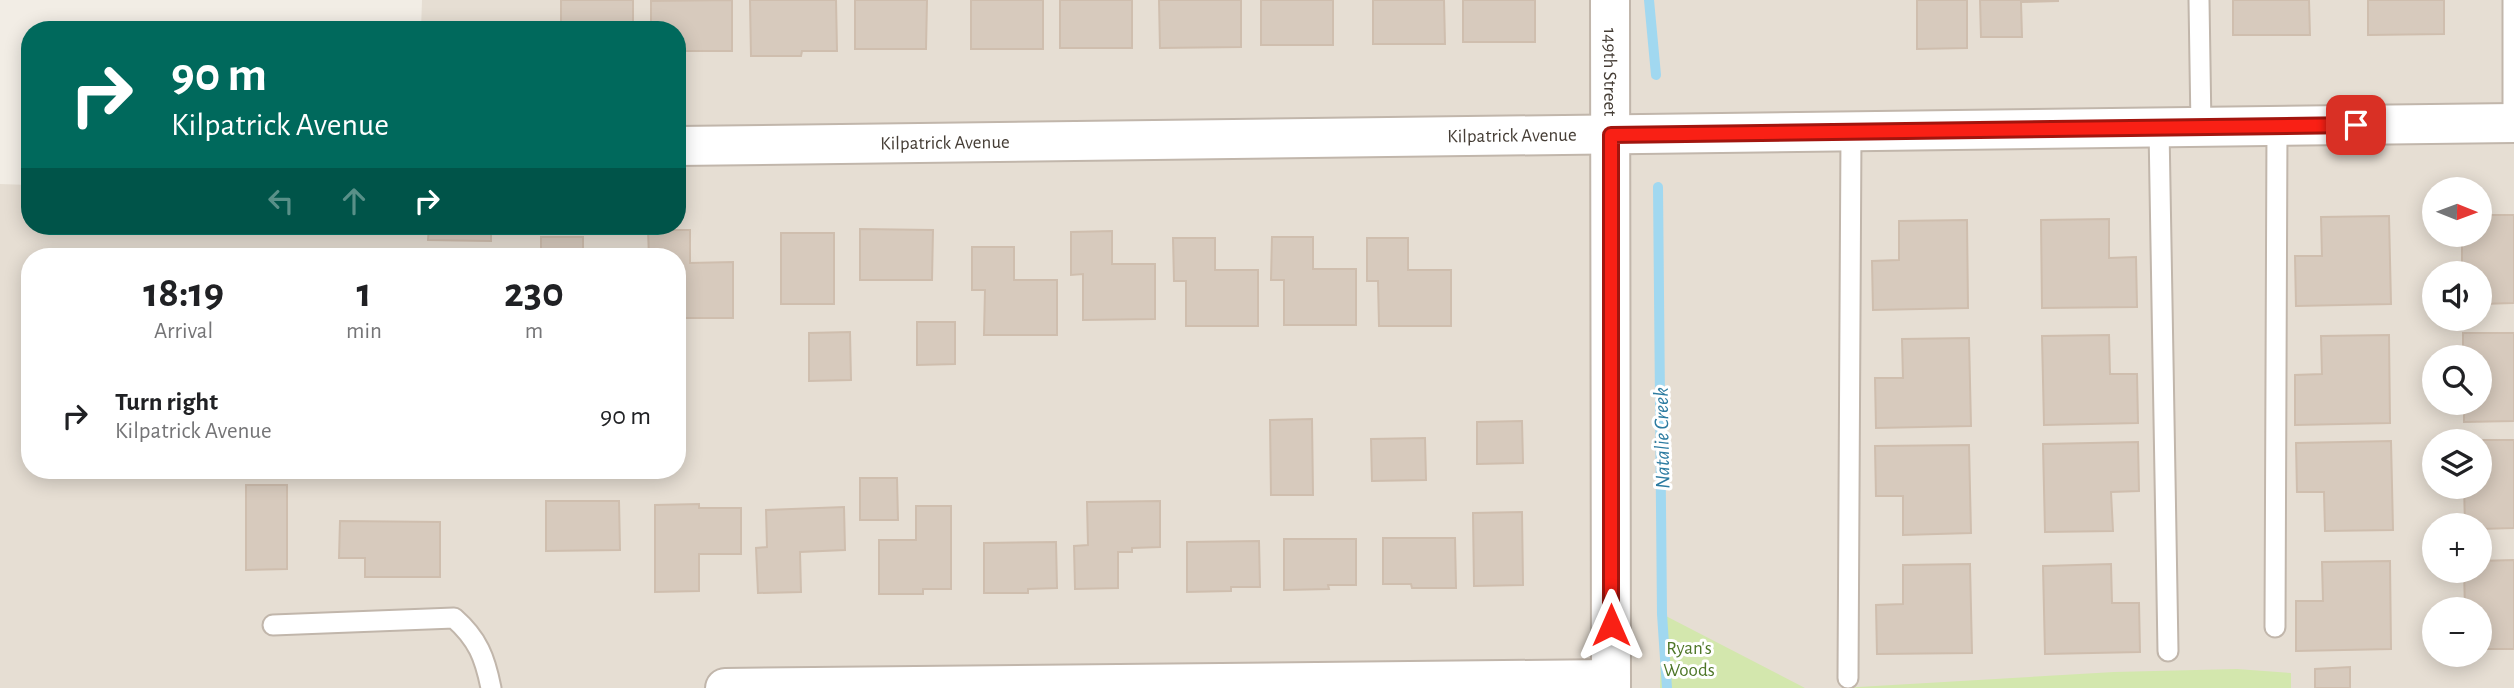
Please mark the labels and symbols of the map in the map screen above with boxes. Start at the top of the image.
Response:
street label: 149th Street [1601,28,1620,116]
pin [2326,95,2386,155]
street label: Kilpatrick Avenue [1447,125,1577,146]
street label: Kilpatrick Avenue [880,132,1010,153]
north arrow [2422,177,2492,247]
water label: Natalie Creek [1651,387,1673,489]
position arrow [1574,588,1648,662]
park label: Ryan's Woods [1663,639,1715,680]

